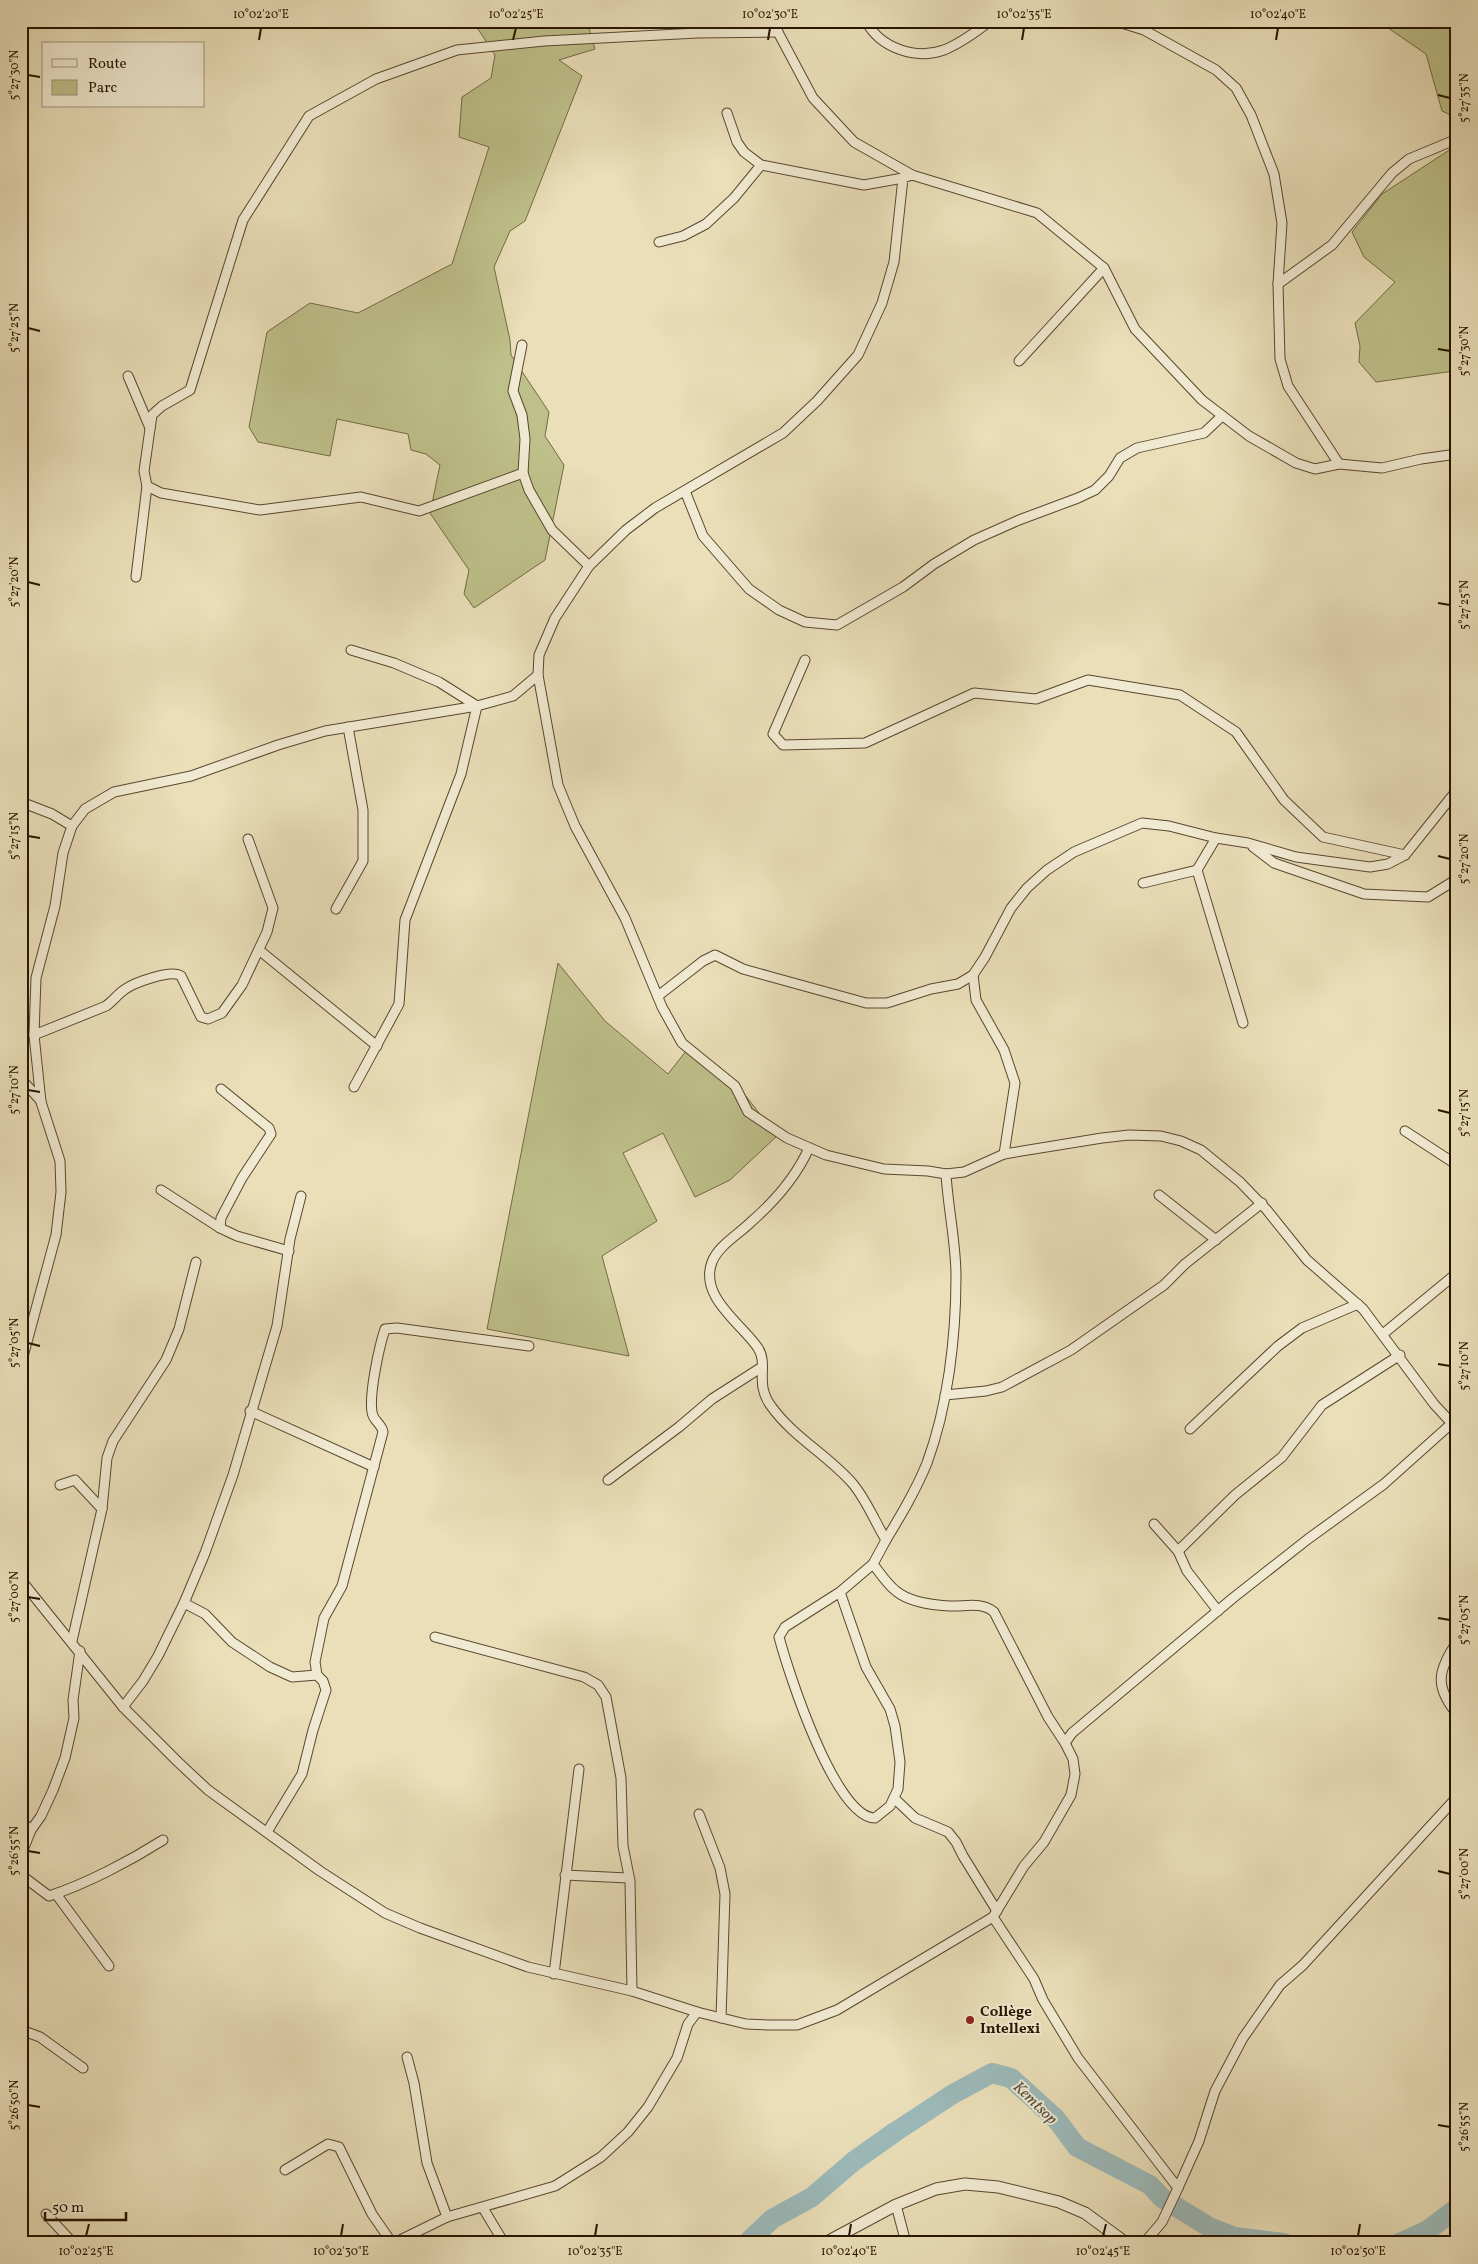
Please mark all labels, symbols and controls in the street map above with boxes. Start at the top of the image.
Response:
text: 10°02'20"E [233,7,289,23]
text: 10°02'25"E [488,7,544,23]
text: 10°02'30"E [742,7,798,23]
text: 10°02'35"E [997,7,1051,23]
text: 10°02'40"E [1250,7,1306,23]
legend [42,42,205,108]
text: 5°27'30"N [7,50,23,100]
text: Route [88,54,127,75]
text: 5°27'35"N [1457,73,1473,123]
text: Parc [88,78,117,99]
text: 5°27'25"N [7,303,23,353]
text: 5°27'30"N [1457,326,1473,376]
text: 5°27'20"N [7,557,23,607]
text: 5°27'25"N [1457,580,1473,630]
text: 5°27'15"N [7,812,23,860]
text: 5°27'20"N [1457,834,1473,884]
text: 5°27'10"N [7,1065,23,1115]
text: 5°27'15"N [1457,1089,1473,1137]
text: 5°27'05"N [7,1318,23,1368]
text: 5°27'10"N [1457,1341,1473,1391]
text: 5°27'00"N [7,1571,23,1623]
text: 5°27'05"N [1457,1595,1473,1645]
text: 5°26'55"N [7,1826,23,1876]
text: 5°27'00"N [1457,1848,1473,1900]
place label: Collège Intellexi [980,2002,1040,2040]
marker: Collège Intellexi [964,2014,976,2026]
water label: Kemtsop [1008,2077,1062,2130]
text: 5°26'50"N [7,2080,23,2130]
text: 5°26'55"N [1457,2102,1473,2152]
scale bar [45,2189,126,2221]
text: 50 m [52,2198,84,2219]
text: 10°02'25"E [58,2244,114,2260]
text: 10°02'30"E [313,2244,369,2260]
text: 10°02'35"E [568,2244,622,2260]
text: 10°02'40"E [821,2244,877,2260]
text: 10°02'45"E [1076,2244,1130,2260]
text: 10°02'50"E [1330,2244,1386,2260]

